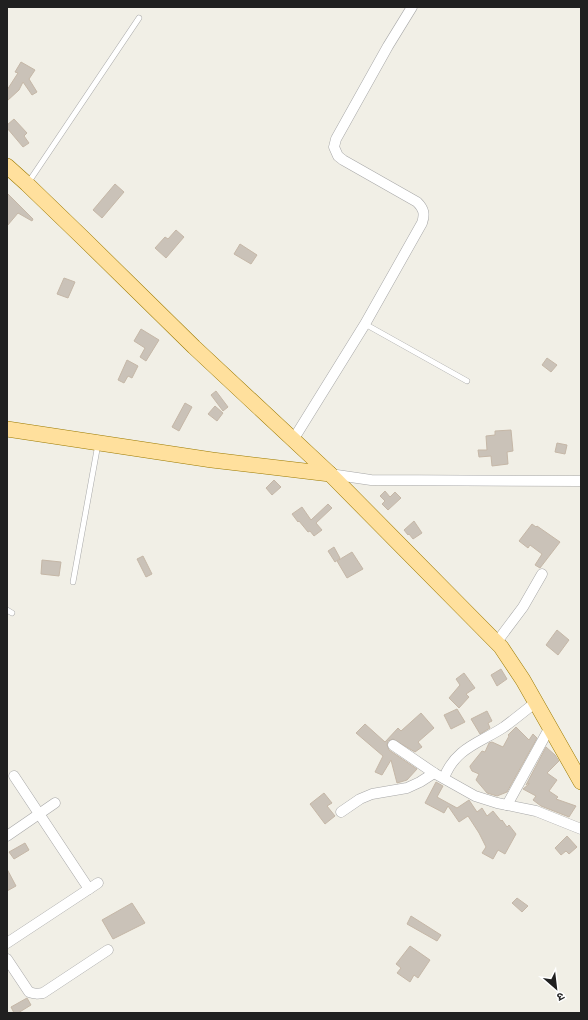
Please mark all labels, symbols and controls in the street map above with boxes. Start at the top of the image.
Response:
north arrow [536,968,576,1008]
text: उ [554,989,566,1004]

